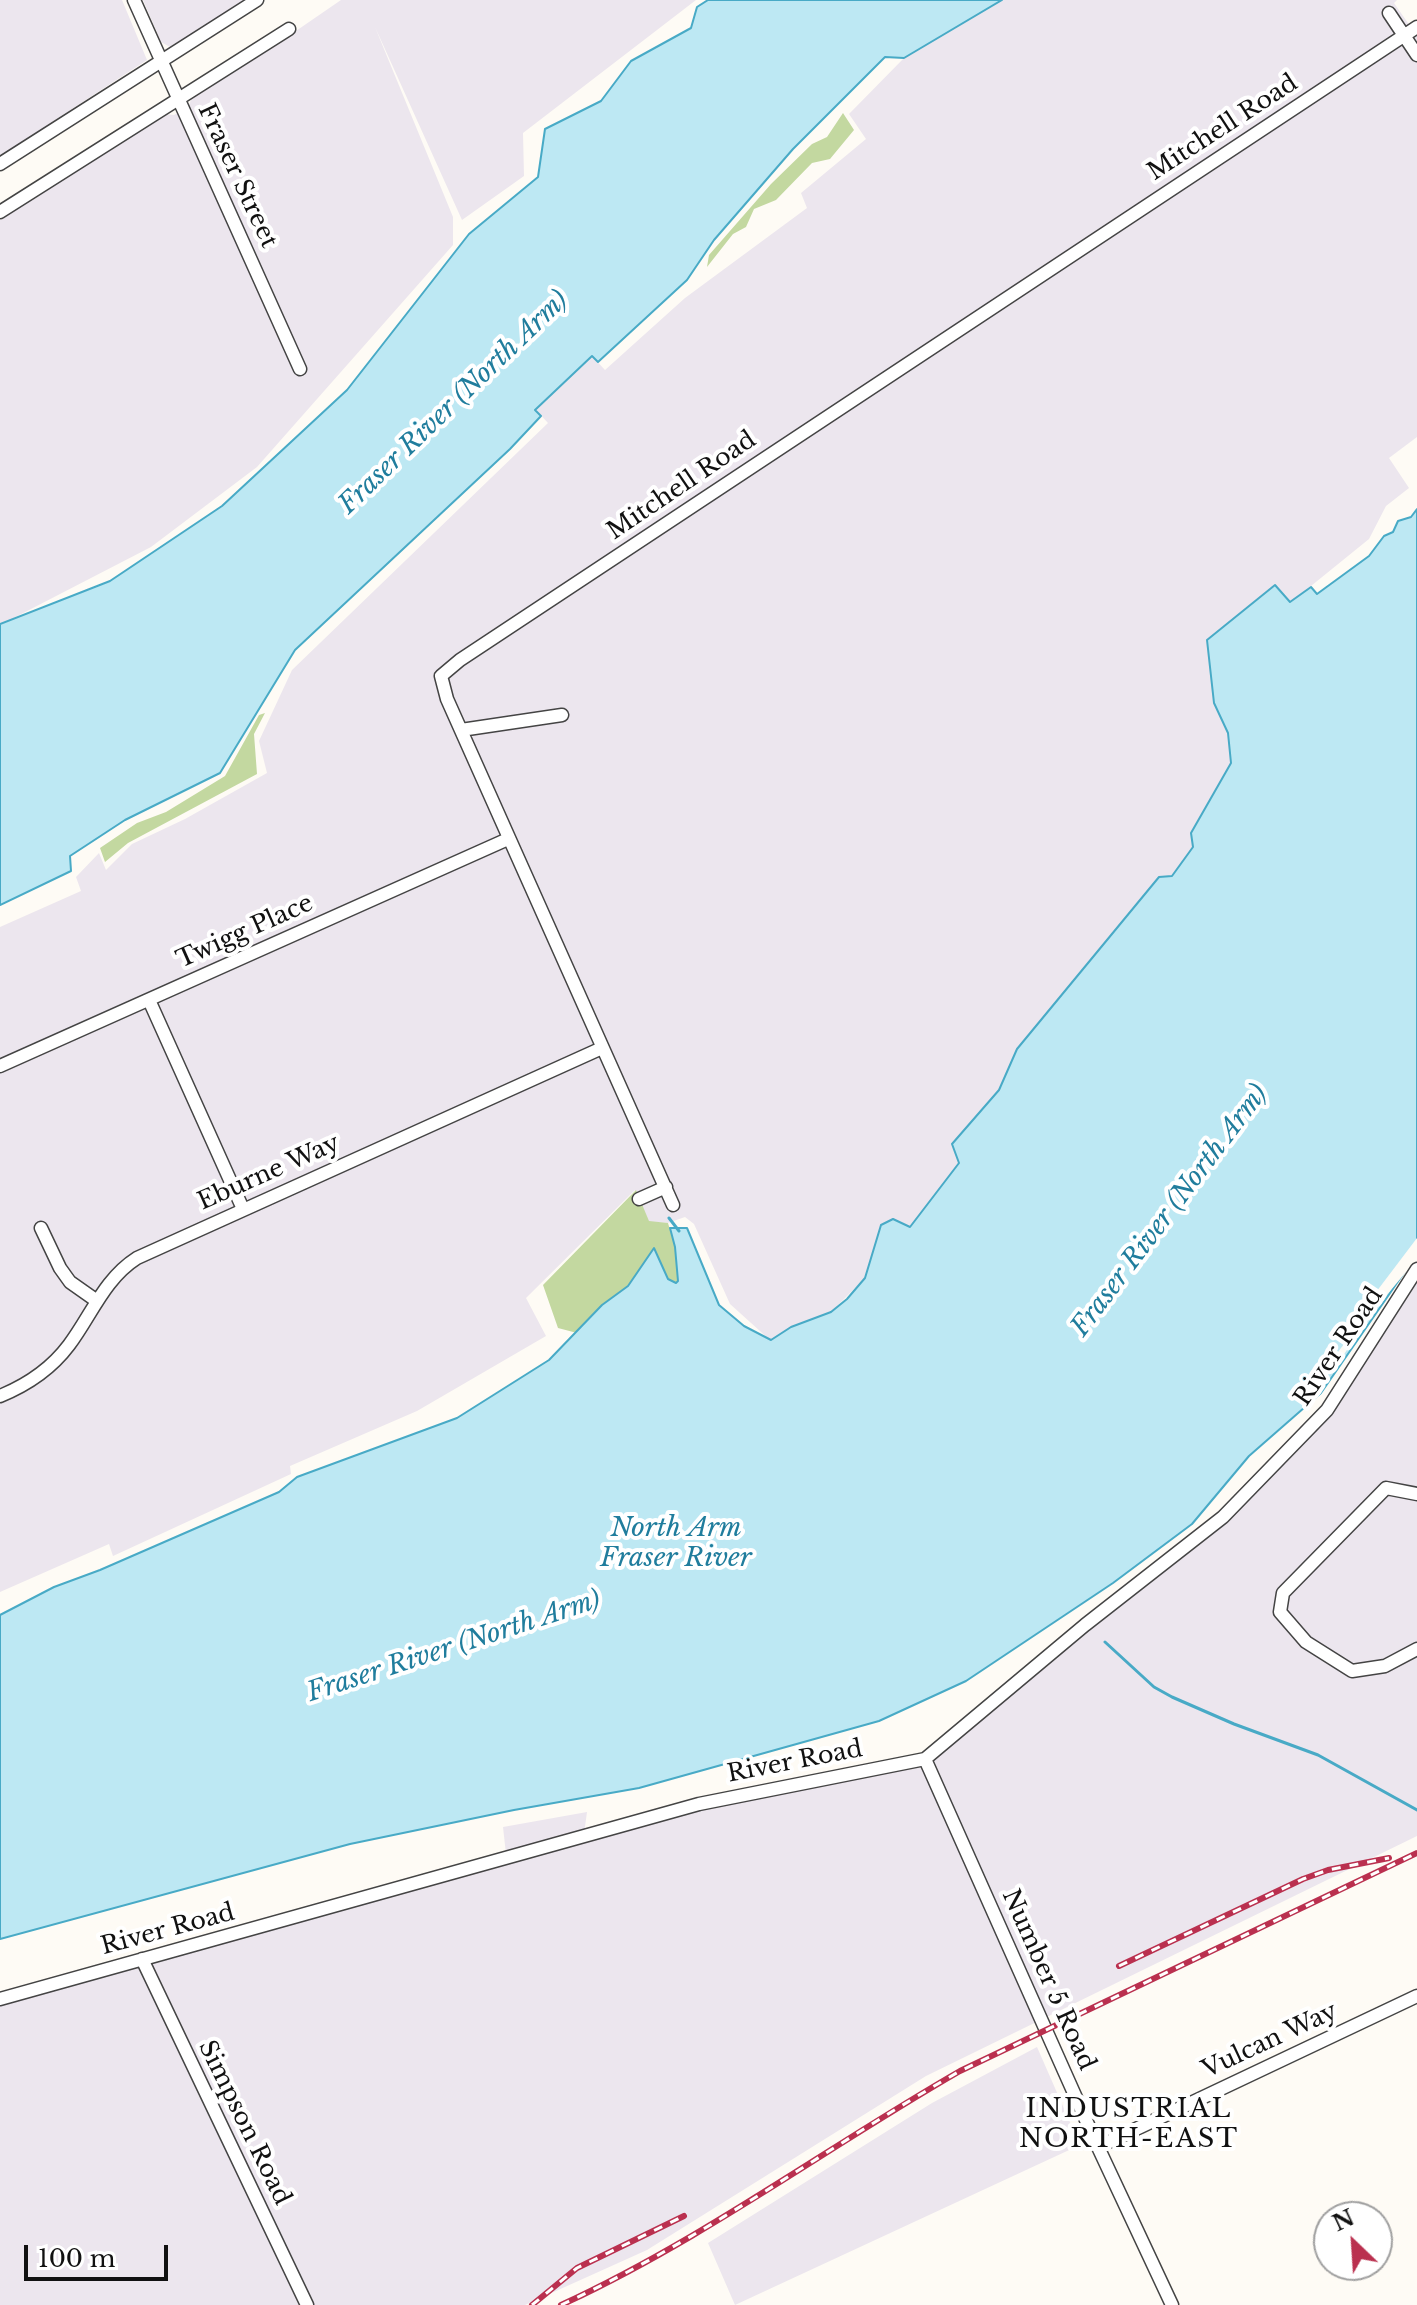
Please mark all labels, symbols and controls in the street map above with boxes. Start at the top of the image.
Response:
street label: Mitchell Road [1143,69,1303,187]
street label: Fraser Street [191,99,283,253]
water label: Fraser River (North Arm) [333,285,575,521]
street label: Mitchell Road [602,426,762,546]
street label: Twigg Place [172,889,318,975]
water label: Fraser River (North Arm) [1065,1079,1275,1343]
street label: Eburne Way [194,1129,344,1217]
street label: River Road [1289,1282,1389,1412]
water label: North Arm Fraser River [600,1513,752,1574]
water label: Fraser River (North Arm) [303,1585,605,1709]
street label: River Road [725,1735,865,1789]
street label: Number 5 Road [995,1885,1101,2075]
street label: River Road [98,1898,238,1962]
street label: Vulcan Way [1198,1997,1342,2085]
street label: Simpson Road [192,2036,296,2210]
district label: INDUSTRIAL NORTH-EAST [1019,2094,1239,2156]
north arrow [1313,2201,1393,2281]
text: N [1328,2204,1359,2237]
scale bar [28,2229,172,2279]
text: 100 m [38,2244,116,2273]

